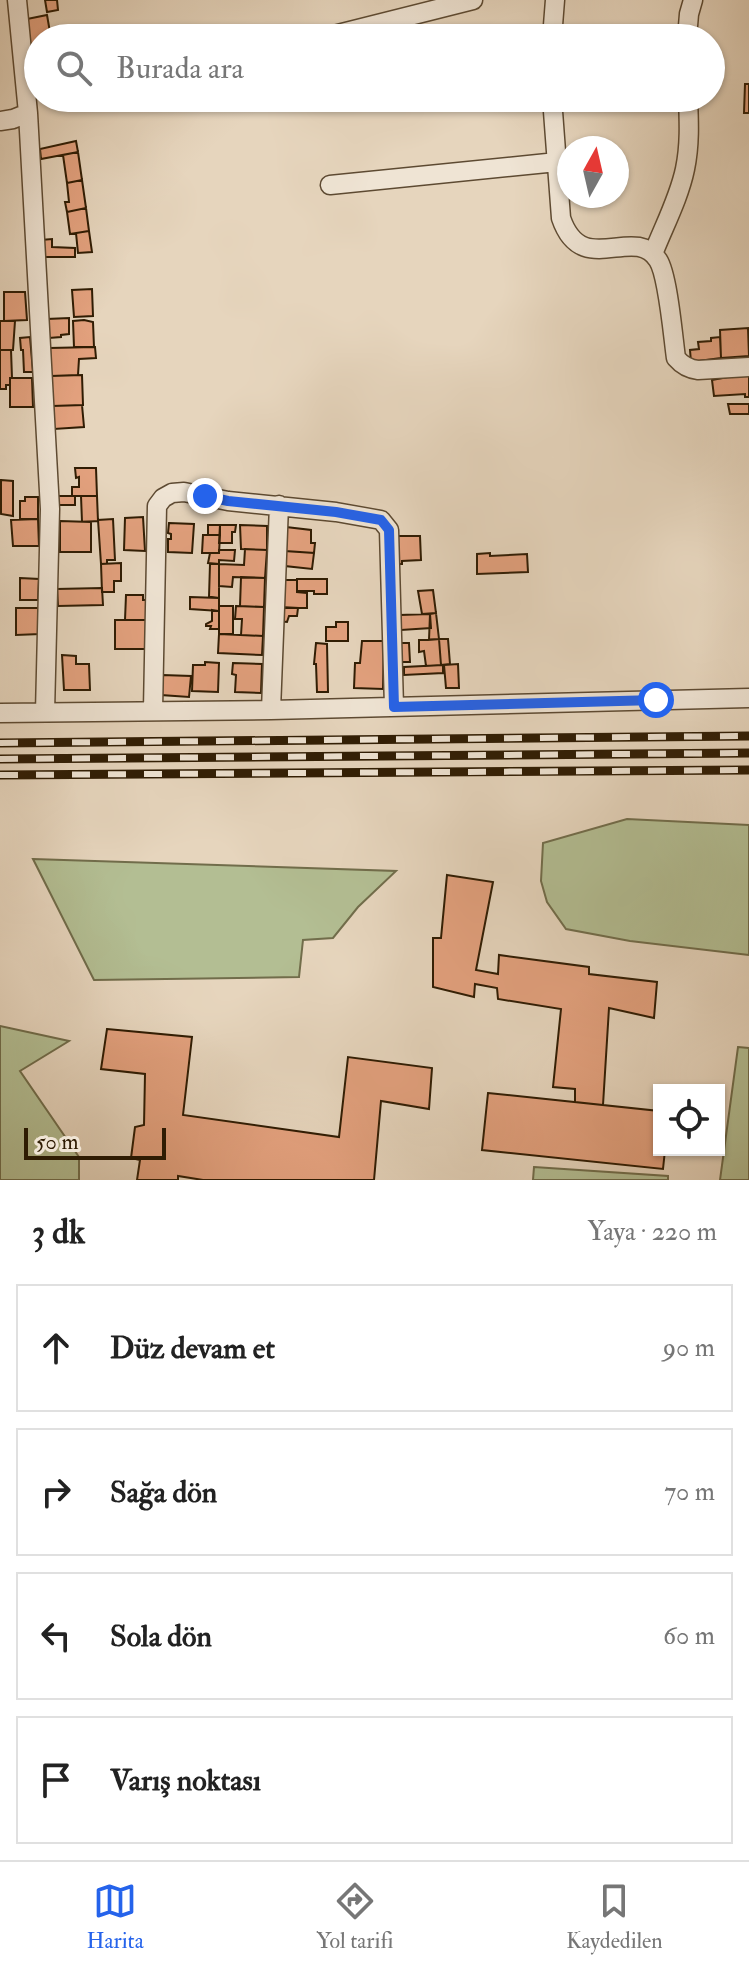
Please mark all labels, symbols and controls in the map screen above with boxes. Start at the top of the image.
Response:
search box [24,24,725,112]
icon: search [52,46,96,90]
text: Burada ara [116,50,244,87]
north arrow [557,136,629,208]
route end [187,478,223,514]
route start [638,682,674,718]
map controls [653,1084,725,1156]
button: locate [653,1084,725,1156]
scale bar [24,1124,166,1160]
text: 50 m [36,1128,78,1156]
text: 3 dk [32,1211,85,1254]
text: Yaya · 220 m [588,1216,717,1248]
icon: ahead [34,1326,78,1370]
text: Düz devam et [110,1330,275,1367]
text: 90 m [663,1332,715,1364]
icon: right [34,1470,78,1514]
text: Sağa dön [110,1474,217,1511]
text: 70 m [664,1476,715,1508]
icon: left [34,1614,78,1658]
text: Sola dön [110,1618,212,1655]
text: 60 m [663,1620,715,1652]
icon: arrive [34,1758,78,1802]
text: Varış noktası [110,1762,261,1799]
tab: Harita [86,1879,144,1955]
tab: Yol tarifi [316,1879,393,1955]
tab: Kaydedilen [566,1879,663,1955]

